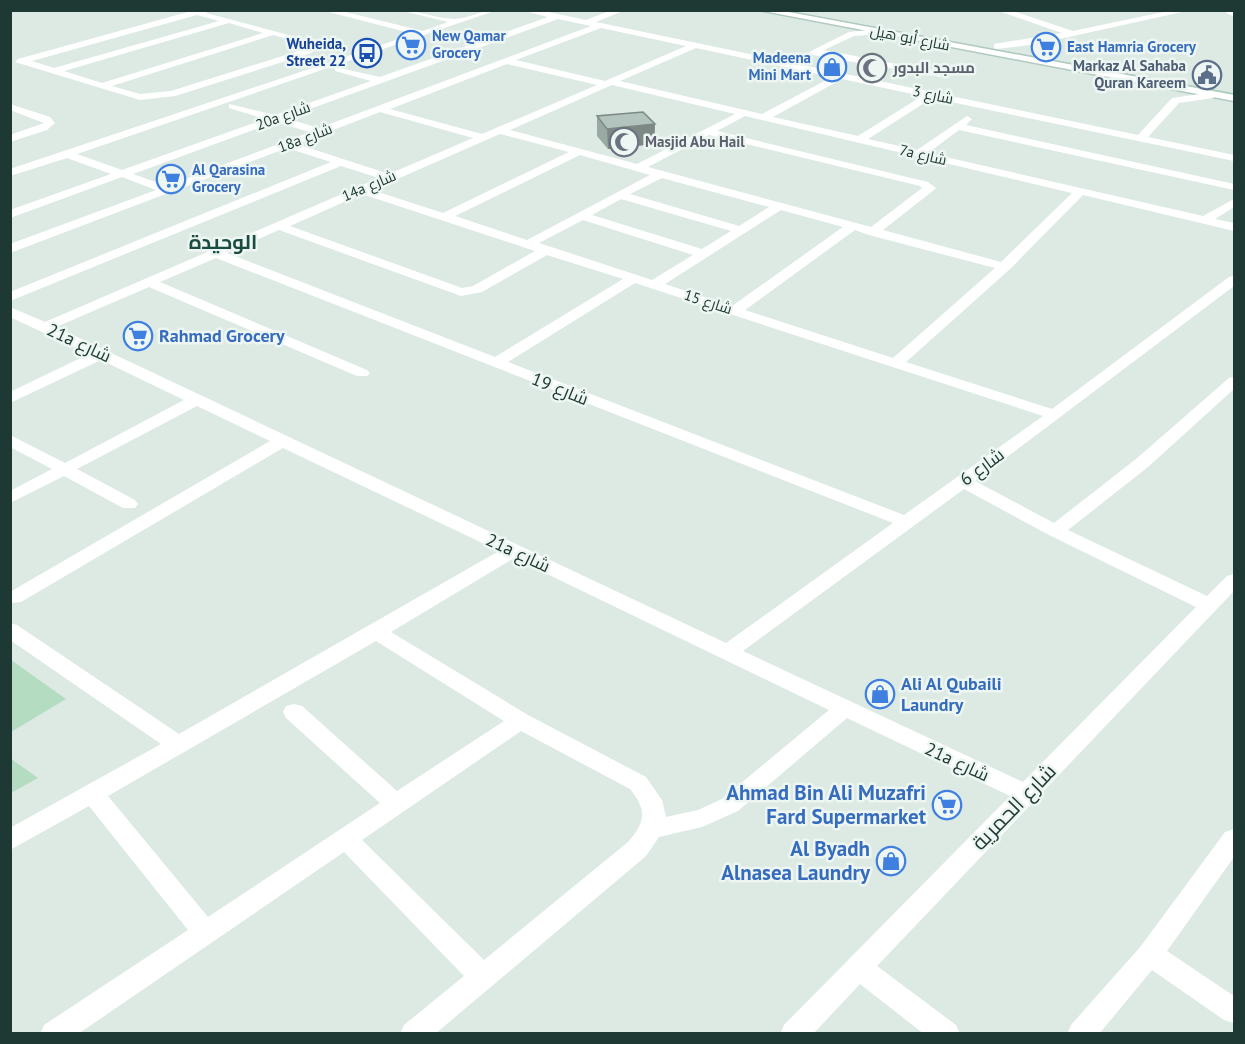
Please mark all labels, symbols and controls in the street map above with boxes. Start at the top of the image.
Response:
street label: شارع أبو هيل [868,20,951,56]
place label: New Qamar Grocery [432,26,506,62]
supermarket icon: New Qamar Grocery [395,29,427,61]
supermarket icon: East Hamria Grocery [1030,31,1062,63]
place label: Wuheida, Street 22 [286,34,346,70]
bus stop icon: Wuheida, Street 22 [351,37,383,69]
place label: East Hamria Grocery [1067,37,1197,56]
place label: Madeena Mini Mart [749,48,812,84]
shop icon: Madeena Mini Mart [816,51,848,83]
mosque icon: مسجد البدور [856,52,888,84]
place label: Markaz Al Sahaba Quran Kareem [1073,56,1186,92]
place label: مسجد البدور [892,58,975,77]
public building icon: Markaz Al Sahaba Quran Kareem [1191,59,1223,91]
street label: شارع 3 [911,81,955,110]
street label: 20a شارع [253,97,313,136]
street label: 18a شارع [275,118,335,158]
mosque icon: Masjid Abu Hail [608,126,640,158]
place label: Masjid Abu Hail [645,132,745,151]
street label: 7a شارع [897,140,949,171]
place label: Al Qarasina Grocery [192,160,265,196]
supermarket icon: Al Qarasina Grocery [155,163,187,195]
street label: 14a شارع [339,166,399,207]
district label: الوحيدة [189,229,257,255]
street label: شارع 15 [681,285,735,320]
street label: 21a شارع [43,318,115,368]
supermarket icon: Rahmad Grocery [122,320,154,352]
place label: Rahmad Grocery [159,324,285,347]
street label: شارع 19 [528,367,592,411]
street label: شارع 6 [955,443,1009,491]
street label: 21a شارع [482,528,554,578]
place label: Ali Al Qubaili Laundry [901,672,1002,716]
shop icon: Ali Al Qubaili Laundry [864,678,896,710]
street label: 21a شارع [921,737,993,787]
street label: شارع الحمرية [966,758,1062,856]
place label: Ahmad Bin Ali Muzafri Fard Supermarket [726,779,927,830]
supermarket icon: Ahmad Bin Ali Muzafri Fard Supermarket [931,789,963,821]
place label: Al Byadh Alnasea Laundry [721,835,871,886]
shop icon: Al Byadh Alnasea Laundry [875,845,907,877]

